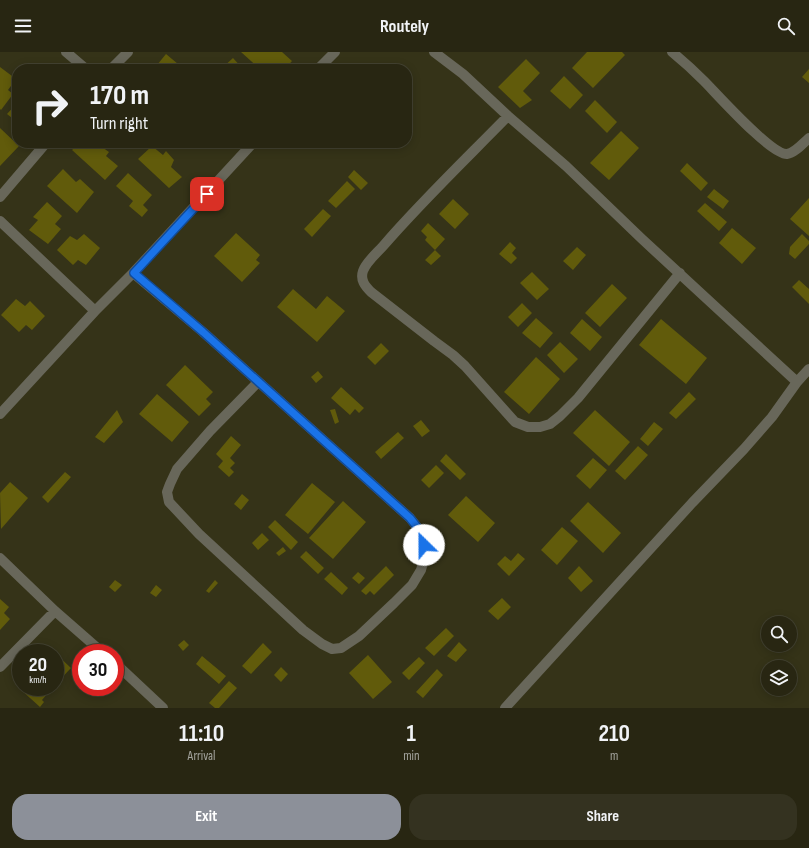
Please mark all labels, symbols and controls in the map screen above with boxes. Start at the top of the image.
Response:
icon: menu [12,15,34,37]
icon: search [775,15,797,37]
text: Routely [380,16,429,37]
text: 170 m [90,79,149,112]
icon: right [24,80,76,132]
text: Turn right [90,113,148,134]
pin [190,177,224,211]
icon: arrive [196,183,218,205]
position arrow [403,524,445,566]
map controls [761,616,797,696]
button: search [761,616,797,652]
speed limit sign: 30 [72,644,124,696]
text: 20 [29,653,47,677]
button: layers [761,660,797,696]
text: km/h [29,674,47,686]
text: 11:10 [179,719,224,748]
text: 1 [407,719,416,748]
text: 210 [599,719,630,748]
text: Arrival [188,748,216,764]
text: min [403,748,419,764]
text: m [610,748,618,764]
button: Exit [12,794,401,840]
button: Share [409,794,797,840]

